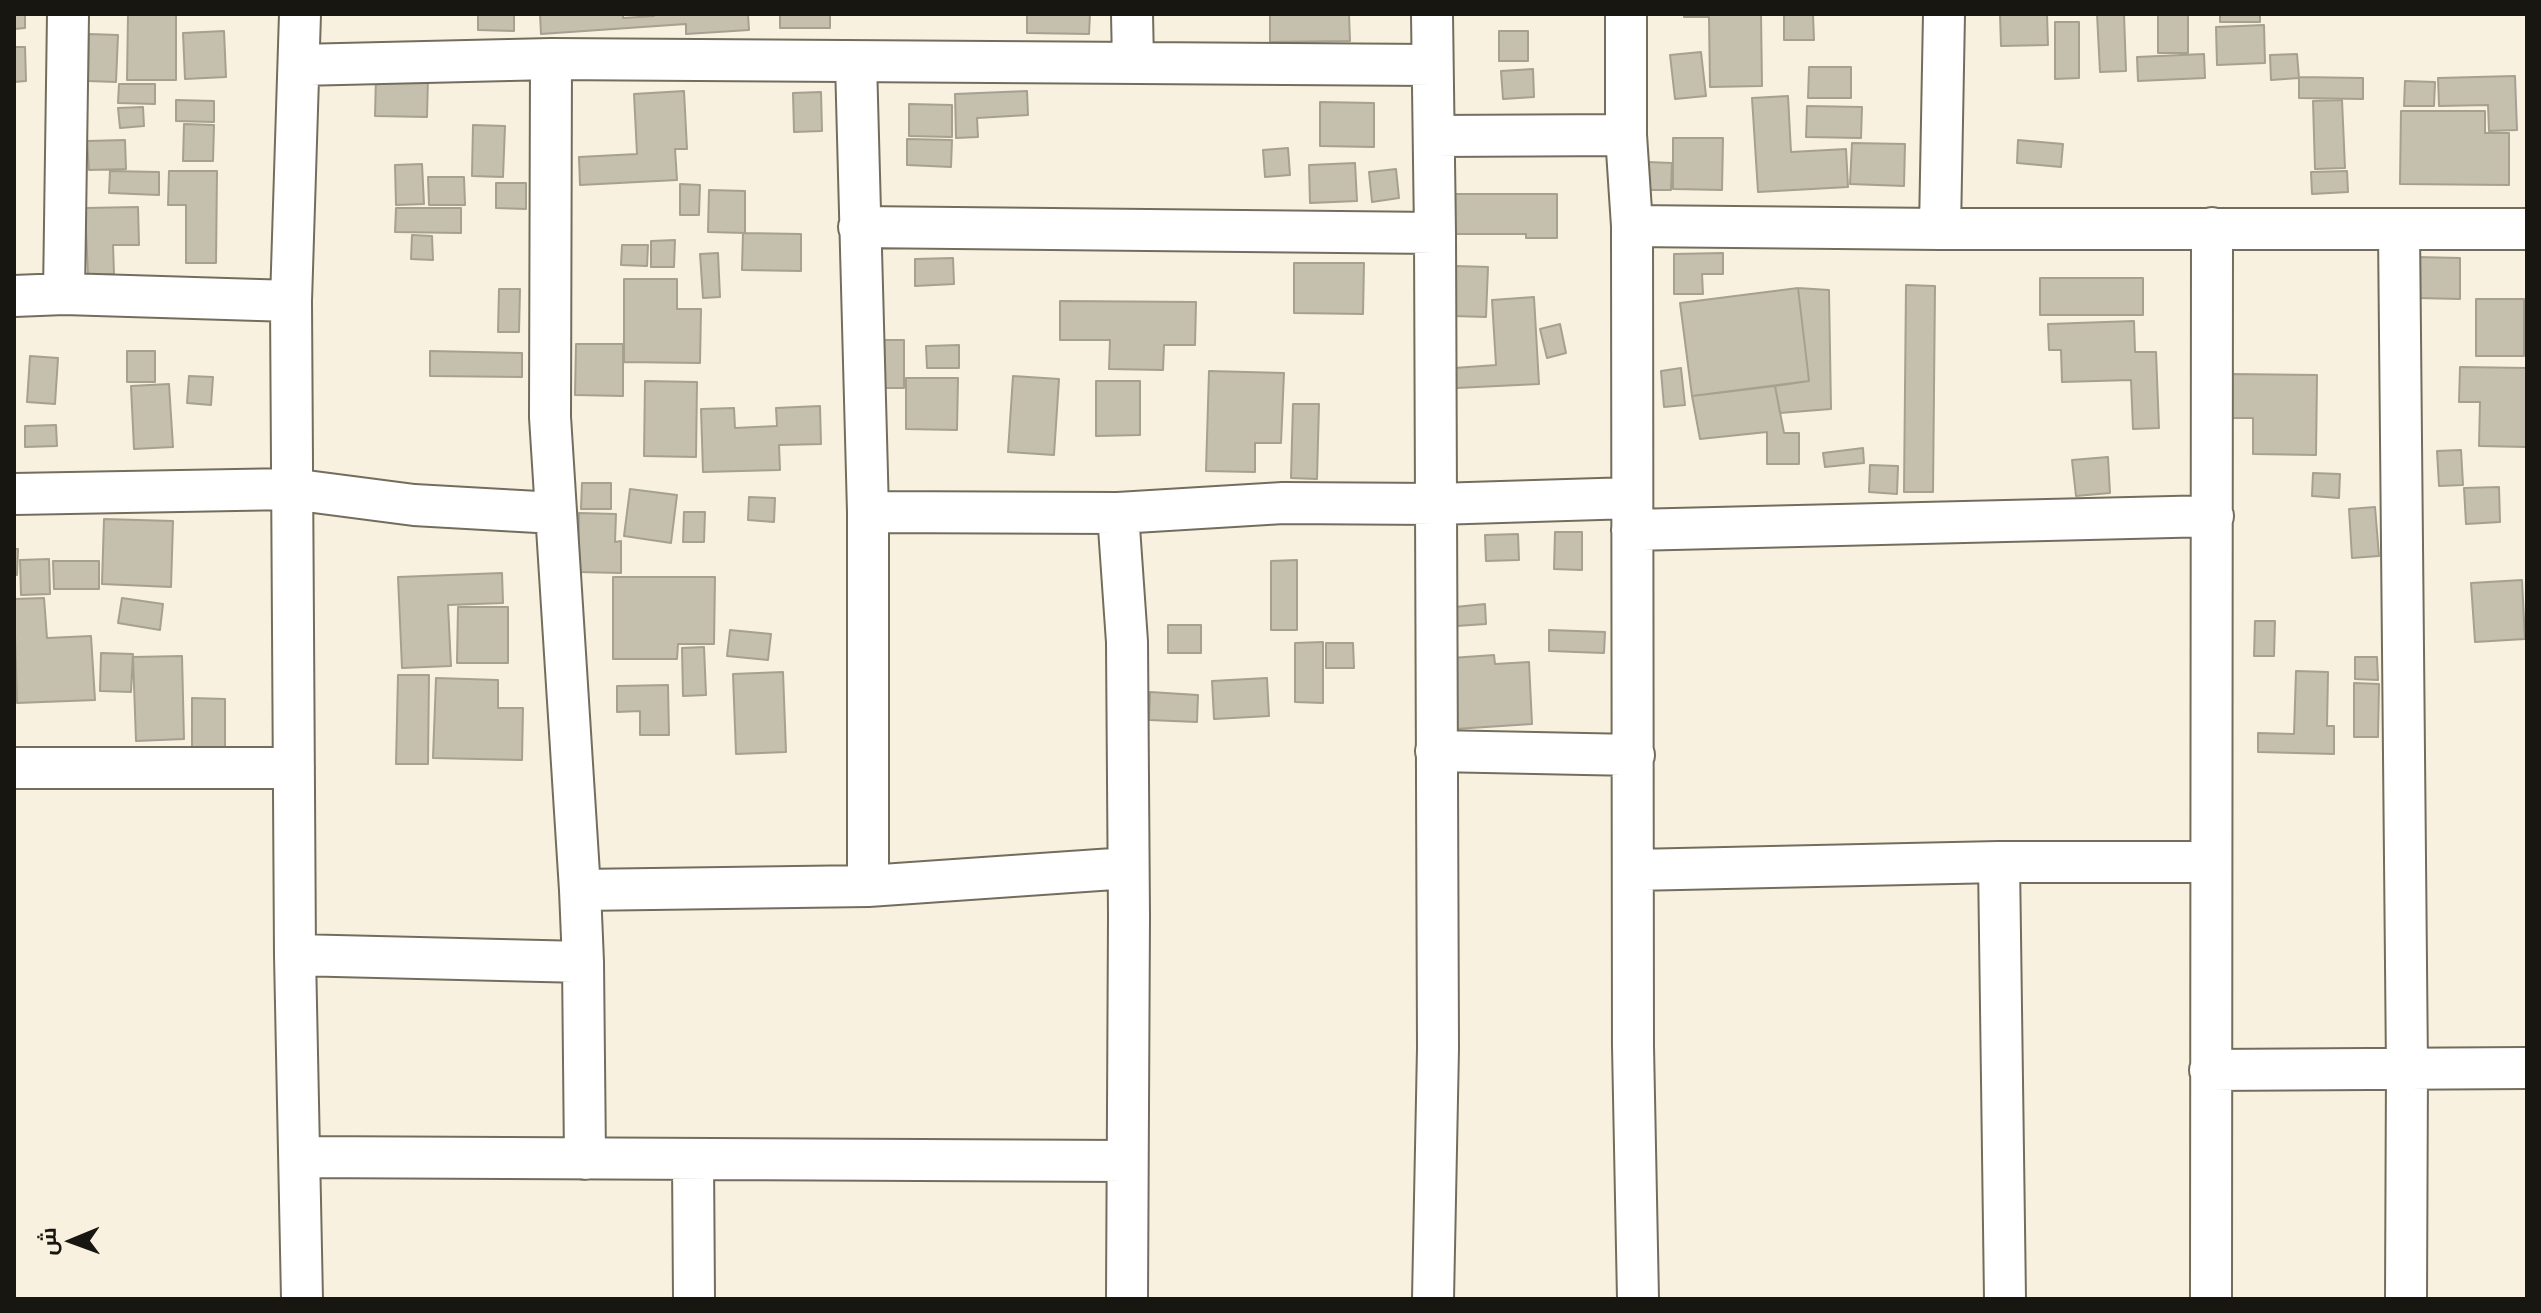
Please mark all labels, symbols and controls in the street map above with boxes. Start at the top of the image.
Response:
north arrow [32,1201,112,1281]
text: ش [35,1227,61,1256]

